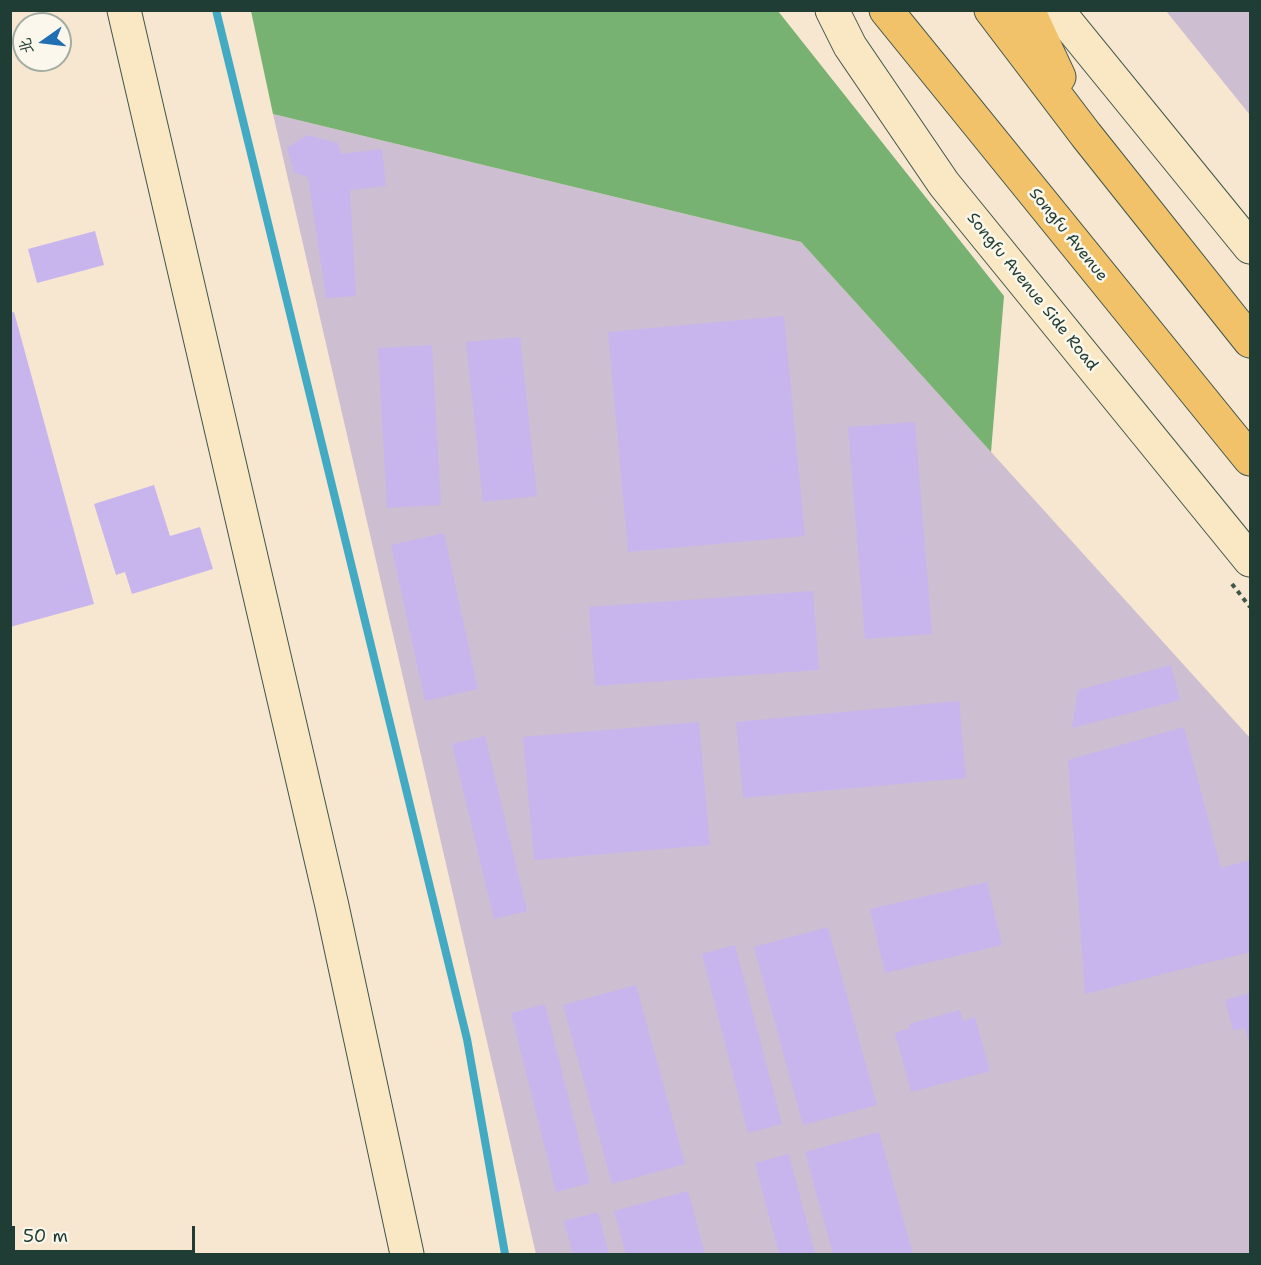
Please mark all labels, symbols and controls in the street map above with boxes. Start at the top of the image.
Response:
north arrow [12,12,72,72]
text: 北 [14,36,38,56]
street label: Songfu Avenue [1025,185,1111,285]
street label: Songfu Avenue Side Road [962,209,1102,375]
scale bar [15,1214,198,1252]
text: 50 m [23,1224,68,1248]

